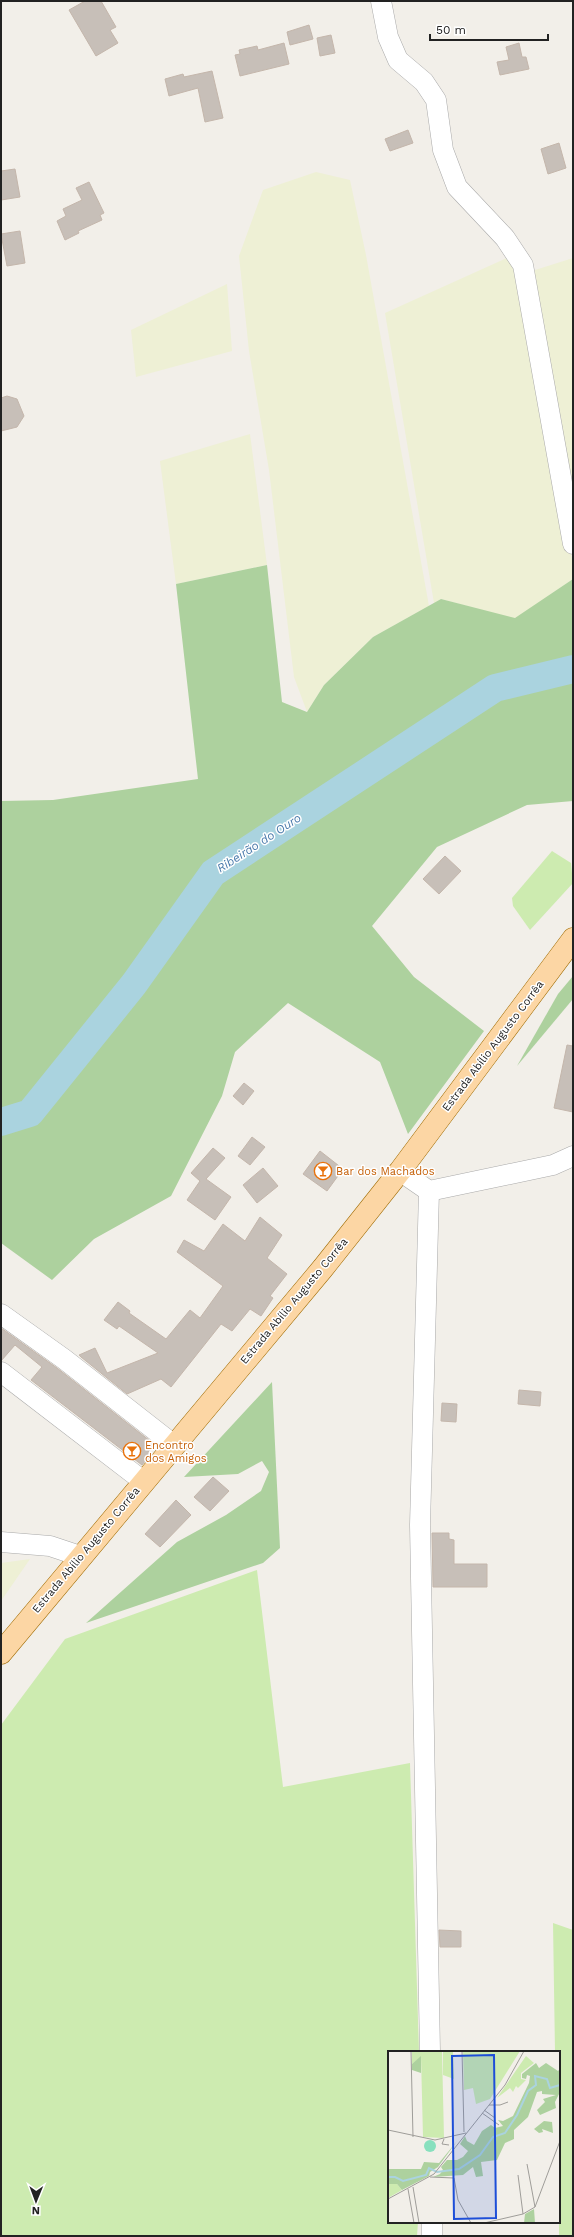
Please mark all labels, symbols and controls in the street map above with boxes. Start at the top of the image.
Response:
scale bar [430,16,548,42]
text: 50 m [436,23,466,37]
water label: Ribeirão do Ouro [214,811,304,875]
street label: Estrada Abílio Augusto Corrêa [440,978,546,1114]
bar icon: Bar dos Machados [313,1161,333,1181]
place label: Bar dos Machados [336,1165,435,1178]
street label: Estrada Abílio Augusto Corrêa [237,1235,351,1367]
place label: Encontro dos Amigos [145,1439,207,1465]
bar icon: Encontro dos Amigos [122,1441,142,1461]
street label: Estrada Abílio Augusto Corrêa [29,1484,143,1616]
inset map [388,2051,560,2223]
north arrow [16,2181,56,2221]
text: N [32,2204,40,2217]

